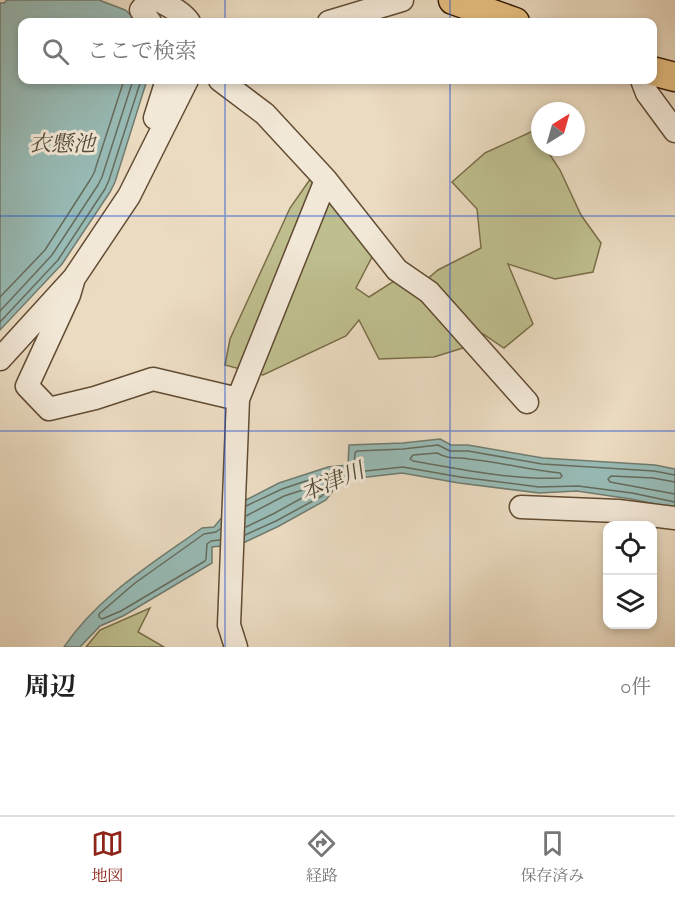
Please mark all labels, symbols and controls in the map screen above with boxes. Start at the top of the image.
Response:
search box [18,18,657,84]
icon: search [39,35,72,68]
text: ここで検索 [87,37,197,69]
north arrow [531,102,585,156]
water label: 衣懸池 [29,130,98,162]
water label: 本津川 [297,456,372,511]
map controls [603,521,657,629]
button: locate [603,521,657,575]
button: layers [603,575,657,629]
text: 周辺 [24,670,76,707]
text: 0件 [620,674,651,703]
tab: 地図 [91,827,124,889]
tab: 経路 [305,827,338,889]
tab: 保存済み [520,827,584,889]

